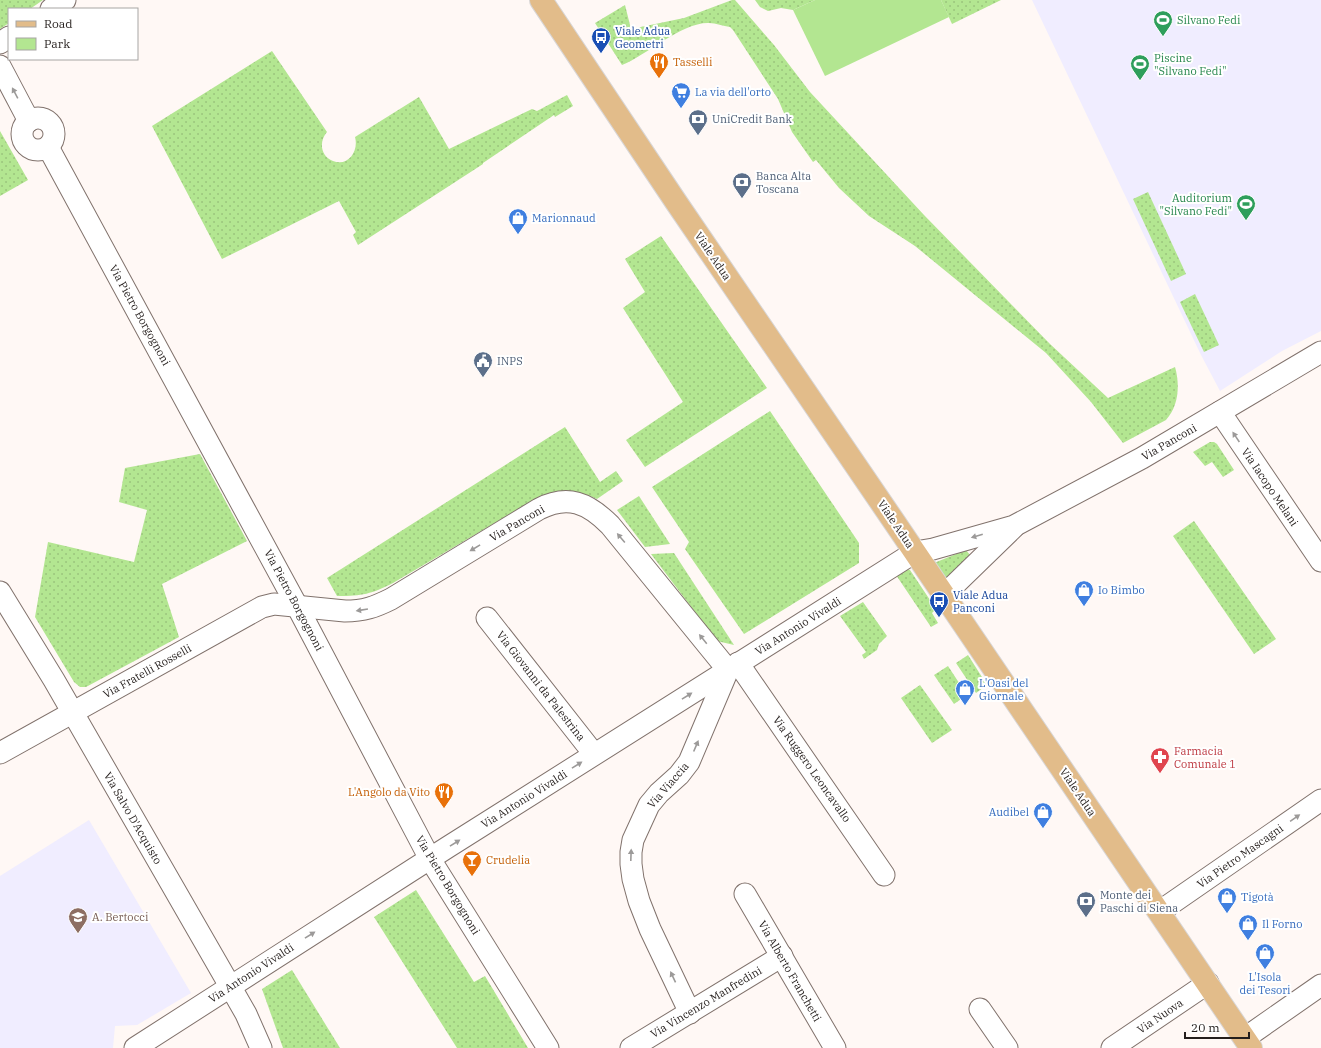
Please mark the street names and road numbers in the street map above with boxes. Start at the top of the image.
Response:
street label: Viale Adua [692,229,734,283]
street label: Via Pietro Borgognoni [106,262,174,368]
street label: Via Panconi [1139,420,1199,463]
street label: Via Iacopo Melani [1239,445,1302,529]
street label: Viale Adua [875,497,917,551]
street label: Via Panconi [487,501,547,544]
street label: Via Pietro Borgognoni [261,547,327,654]
street label: Via Antonio Vivaldi [752,594,844,658]
street label: Via Giovanni da Palestrina [494,628,588,744]
street label: Via Fratelli Rosselli [100,641,194,701]
street label: Via Ruggero Leoncavallo [770,713,854,825]
street label: Via Viaccia [644,759,692,811]
street label: Viale Adua [1057,765,1099,819]
street label: Via Antonio Vivaldi [478,767,570,831]
street label: Via Salvo D'Acquisto [101,769,165,867]
street label: Via Pietro Mascagni [1194,821,1286,891]
street label: Via Pietro Borgognoni [413,833,483,938]
street label: Via Alberto Franchetti [755,918,825,1024]
street label: Via Antonio Vivaldi [206,940,297,1006]
street label: Via Vincenzo Manfredini [648,963,765,1041]
street label: Via Nuova [1134,996,1186,1036]

